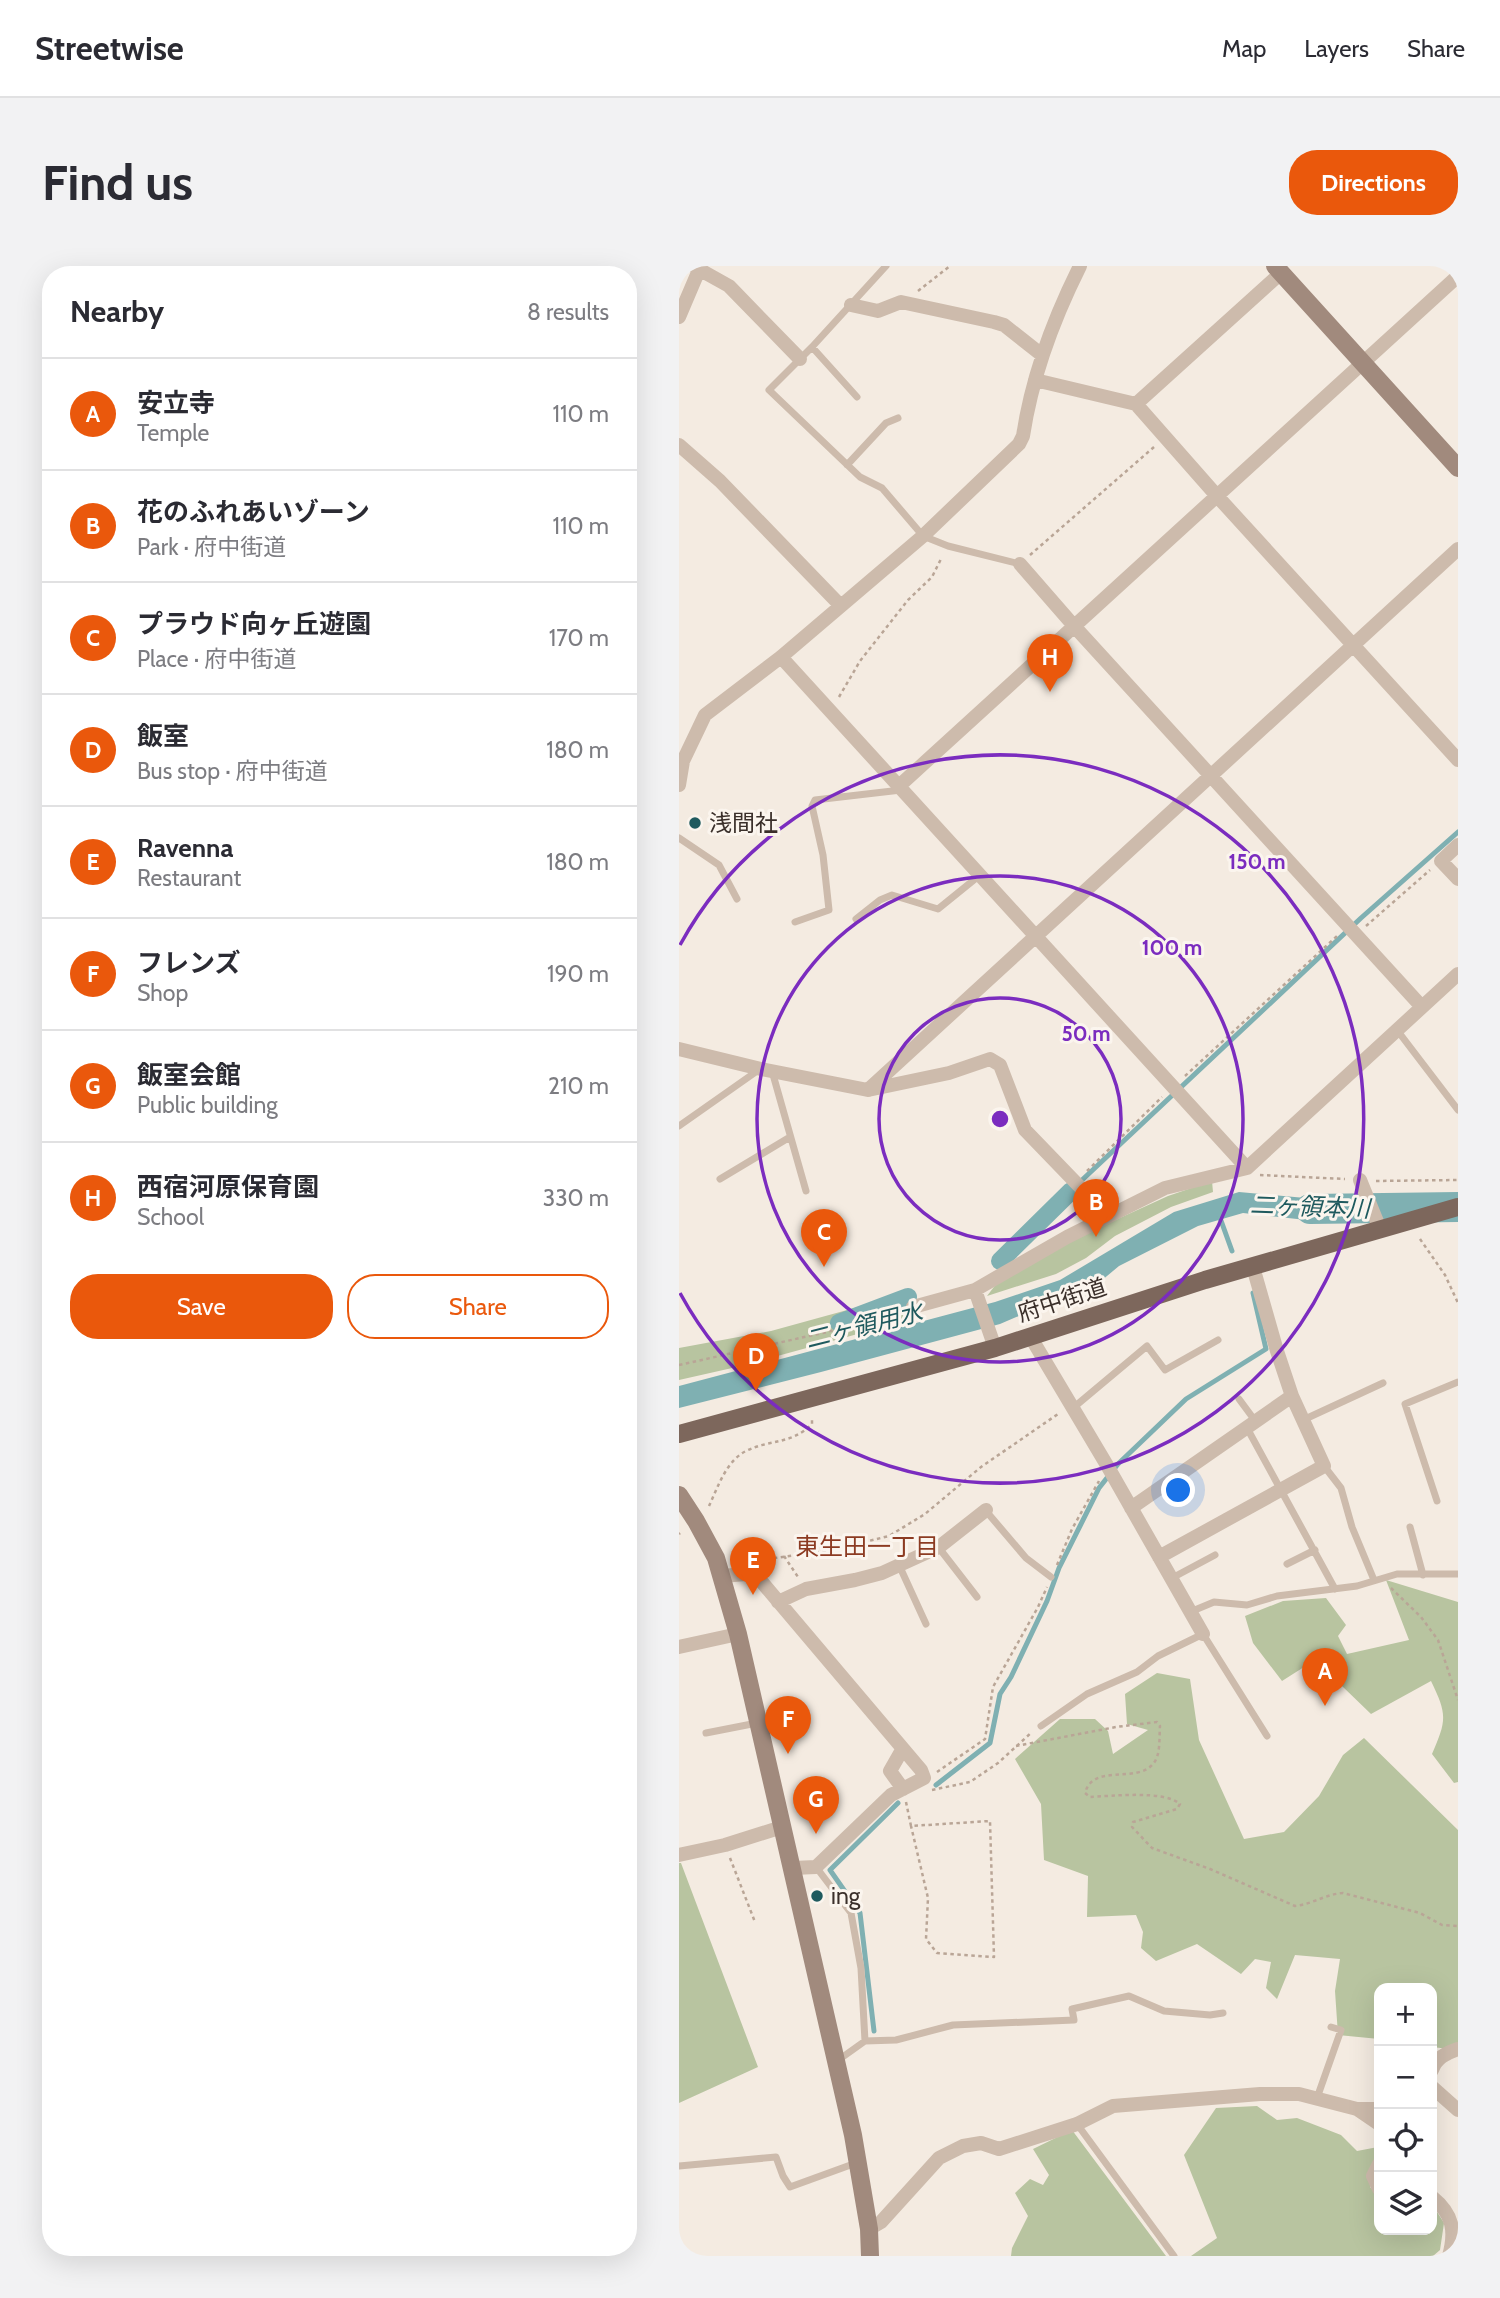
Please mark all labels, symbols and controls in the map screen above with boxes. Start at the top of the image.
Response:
text: Streetwise [35,28,184,68]
text: Map [1222,34,1266,63]
text: Layers [1304,34,1369,63]
text: Share [1407,34,1465,63]
button: Directions [1289,150,1458,215]
text: Find us [42,153,193,212]
text: Nearby [70,293,164,330]
text: 8 results [527,298,609,326]
text: 安立寺 [137,387,215,419]
text: A [86,400,100,428]
text: 110 m [553,400,609,428]
text: Temple [137,419,209,447]
text: 花のふれあいゾーン [137,496,370,528]
text: B [86,512,100,540]
text: 110 m [553,512,609,540]
text: Park · 府中街道 [137,533,286,561]
text: プラウド向ヶ丘遊園 [137,608,371,640]
text: C [86,624,100,652]
text: 170 m [549,624,609,652]
pin: H [1027,634,1073,692]
text: Place · 府中街道 [137,645,296,673]
text: 飯室 [137,720,189,752]
text: D [85,736,101,764]
text: 180 m [546,736,609,764]
text: Bus stop · 府中街道 [137,757,328,785]
place label: 浅間社 [709,809,778,837]
marker: 浅間社 [687,815,703,831]
text: Ravenna [137,832,233,864]
text: E [86,848,100,876]
text: 180 m [546,848,609,876]
text: 150 m [1229,849,1285,874]
text: Restaurant [137,864,241,892]
text: 100 m [1142,935,1202,960]
text: フレンズ [137,947,240,979]
text: F [87,960,99,988]
text: 190 m [547,960,609,988]
text: Shop [137,979,188,1007]
text: 50 m [1061,1021,1111,1046]
text: 飯室会館 [137,1059,241,1091]
text: G [85,1072,101,1100]
text: 210 m [548,1072,609,1100]
text: Public building [137,1091,278,1119]
centre of rings [988,1107,1012,1131]
text: 西宿河原保育園 [137,1171,319,1203]
pin: B [1073,1179,1119,1237]
text: H [85,1184,101,1212]
text: 330 m [543,1184,609,1212]
water label: 二ヶ領本川 [1250,1190,1373,1223]
text: School [137,1203,204,1231]
pin: C [801,1209,847,1267]
street label: 府中街道 [1014,1272,1110,1328]
button: Save [70,1274,333,1339]
button: Share [347,1274,609,1339]
water label: 二ヶ領用水 [802,1296,929,1354]
pin: D [733,1333,779,1391]
your location [1161,1473,1195,1507]
district label: 東生田一丁目 [795,1532,939,1561]
pin: E [730,1537,776,1595]
pin: A [1302,1648,1348,1706]
pin: F [765,1696,811,1754]
pin: G [793,1776,839,1834]
place label: ing [831,1882,861,1910]
marker: ing [809,1888,825,1904]
map controls [1374,1983,1437,2235]
button: + [1374,1983,1437,2046]
button: − [1374,2046,1437,2109]
button: locate [1374,2109,1437,2172]
button: layers [1374,2172,1437,2235]

